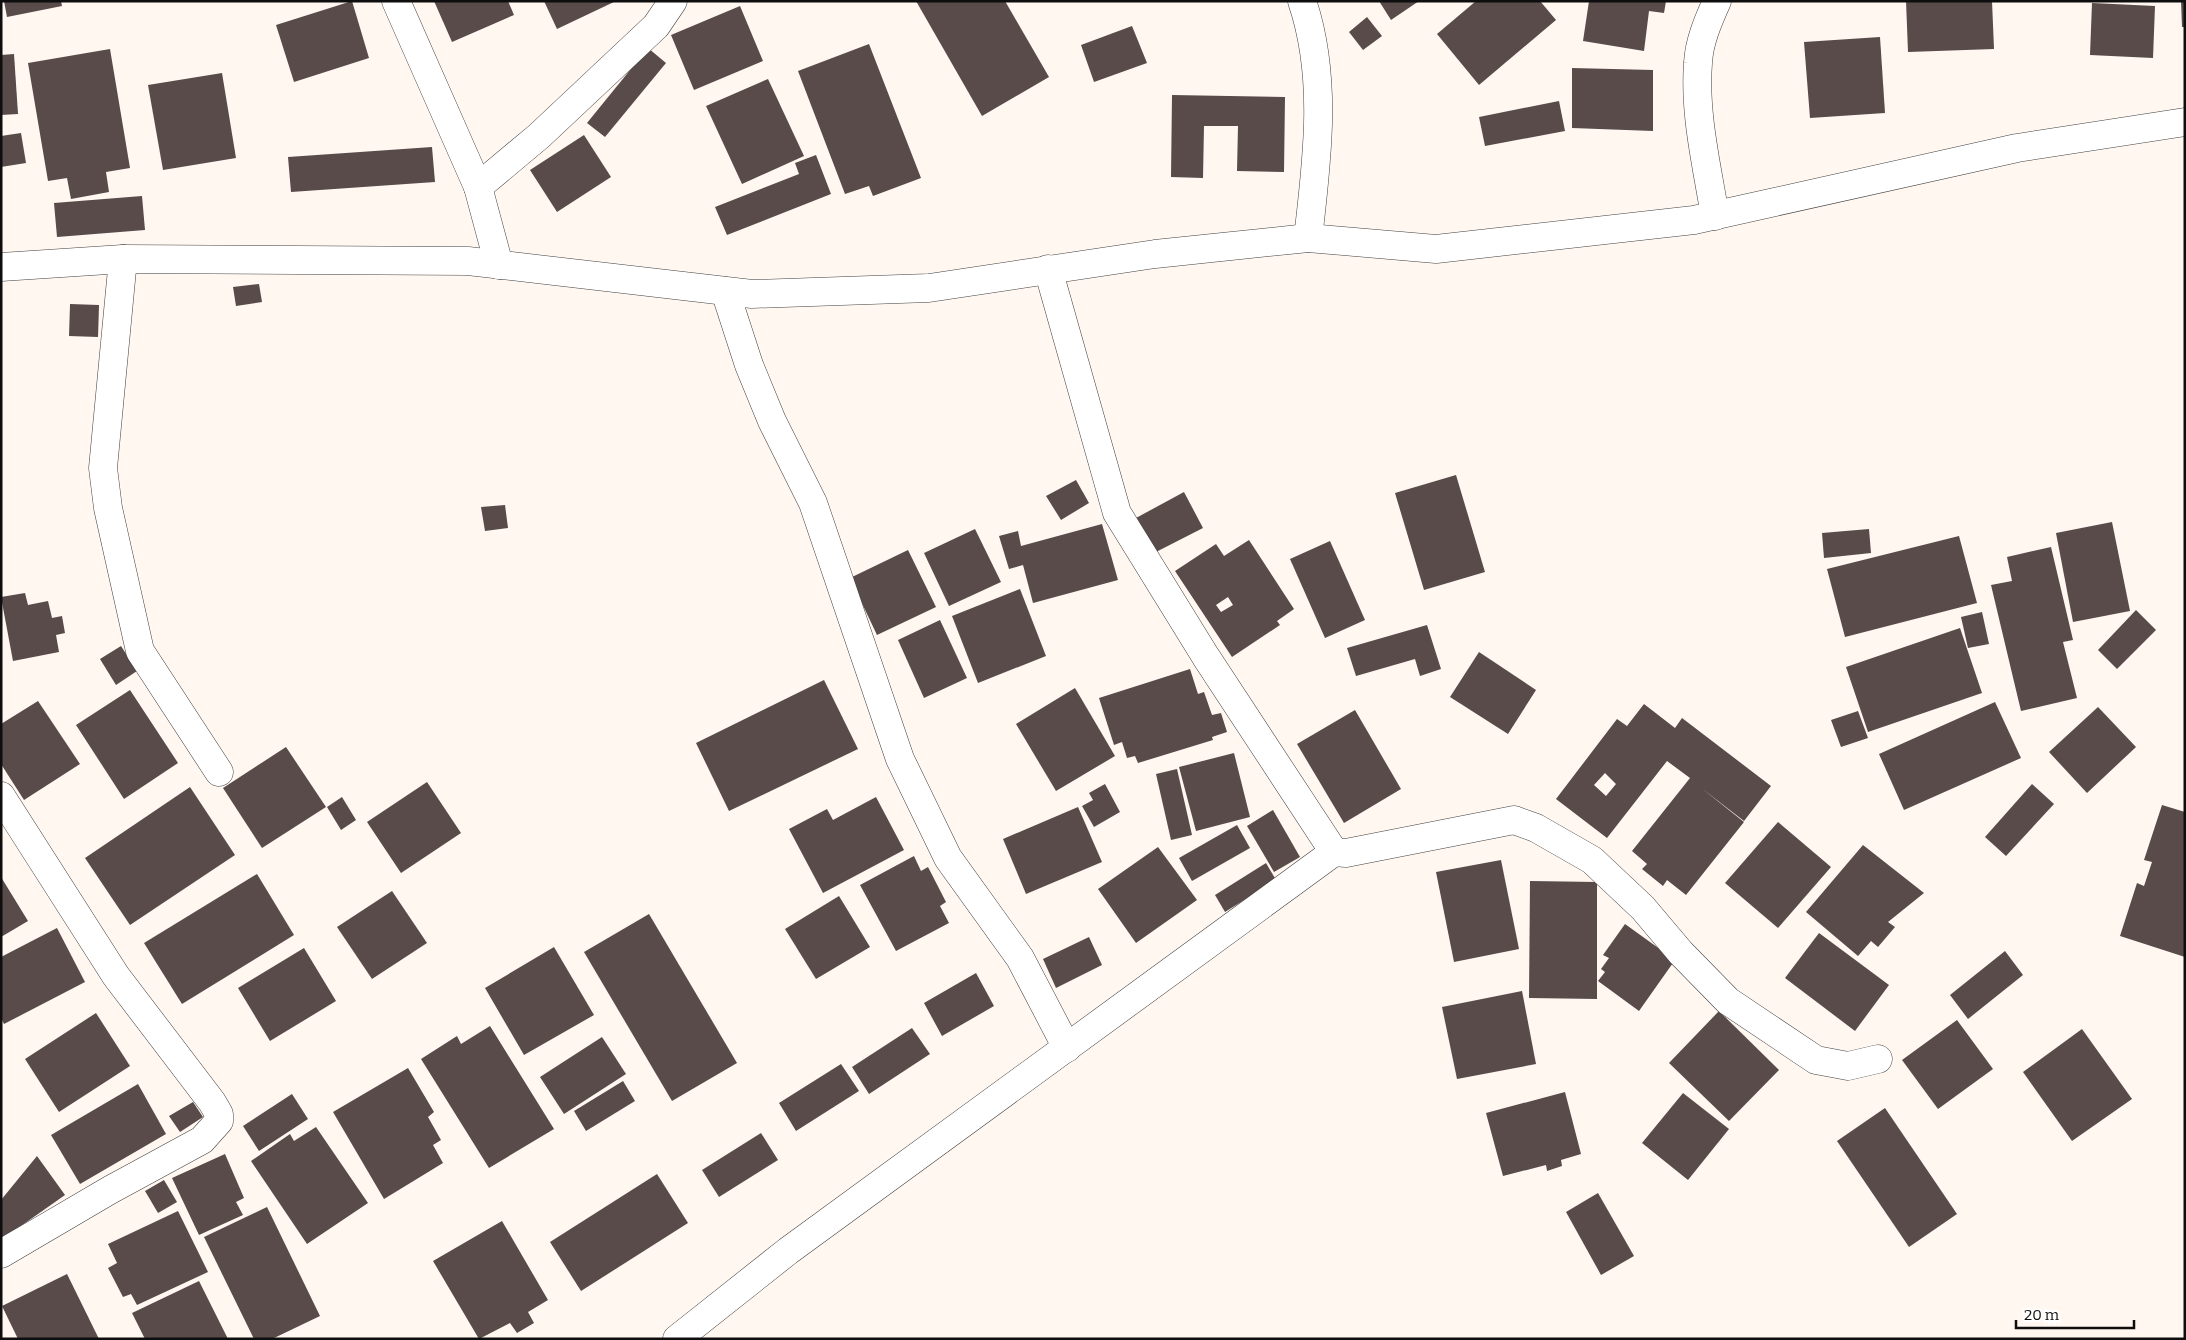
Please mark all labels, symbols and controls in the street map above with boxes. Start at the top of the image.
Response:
scale bar [2016,1298,2134,1330]
text: 20 m [2024,1306,2060,1324]

